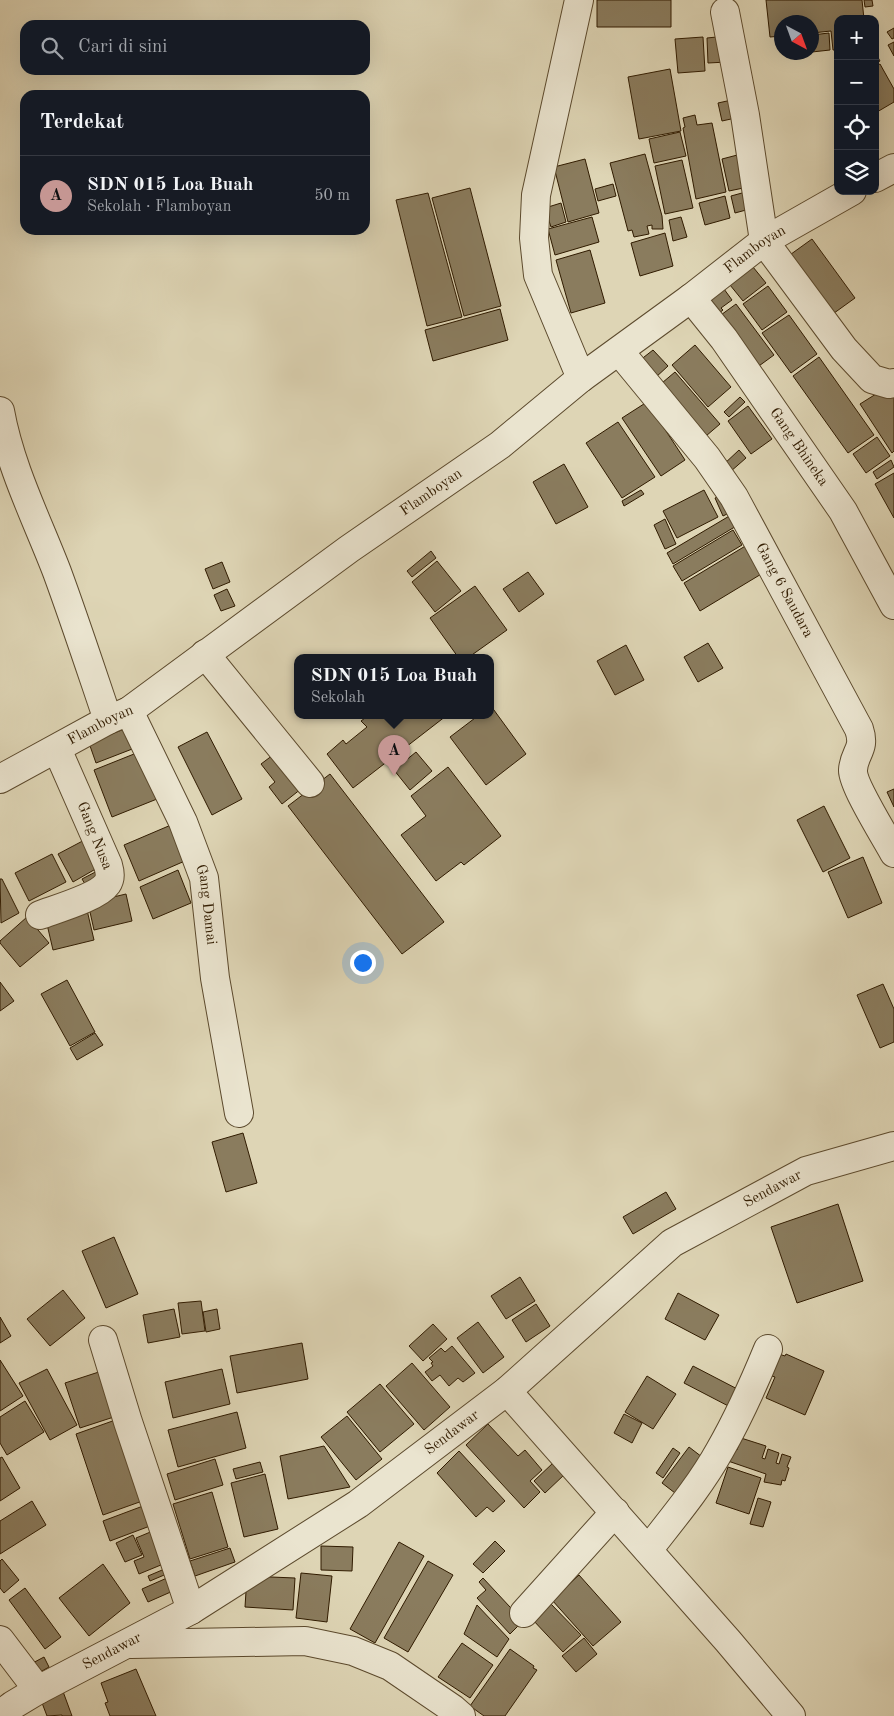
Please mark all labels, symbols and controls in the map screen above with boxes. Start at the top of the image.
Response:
north arrow [774,15,819,60]
map controls [834,15,879,195]
button: + [834,15,879,60]
search box [20,20,370,75]
icon: search [38,34,66,62]
text: Cari di sini [78,38,168,57]
button: − [834,60,879,105]
button: locate [834,105,879,150]
text: Terdekat [40,112,124,133]
button: layers [834,150,879,195]
text: SDN 015 Loa Buah [87,176,253,195]
text: A [50,188,62,204]
text: 50 m [314,188,350,204]
text: Sekolah · Flamboyan [87,199,231,215]
street label: Flamboyan [721,223,788,276]
street label: Gang Bhineka [767,405,831,489]
street label: Flamboyan [397,466,465,519]
street label: Gang 6 Saudara [753,540,816,641]
popup [294,654,494,719]
text: SDN 015 Loa Buah [311,667,477,686]
text: Sekolah [311,690,365,706]
street label: Flamboyan [65,703,136,748]
pin: A [378,735,410,776]
street label: Gang Nusa [74,800,115,873]
street label: Gang Damai [192,862,219,946]
your location [350,950,376,976]
street label: Sendawar [741,1167,804,1211]
street label: Sendawar [422,1407,482,1458]
street label: Sendawar [80,1630,144,1673]

